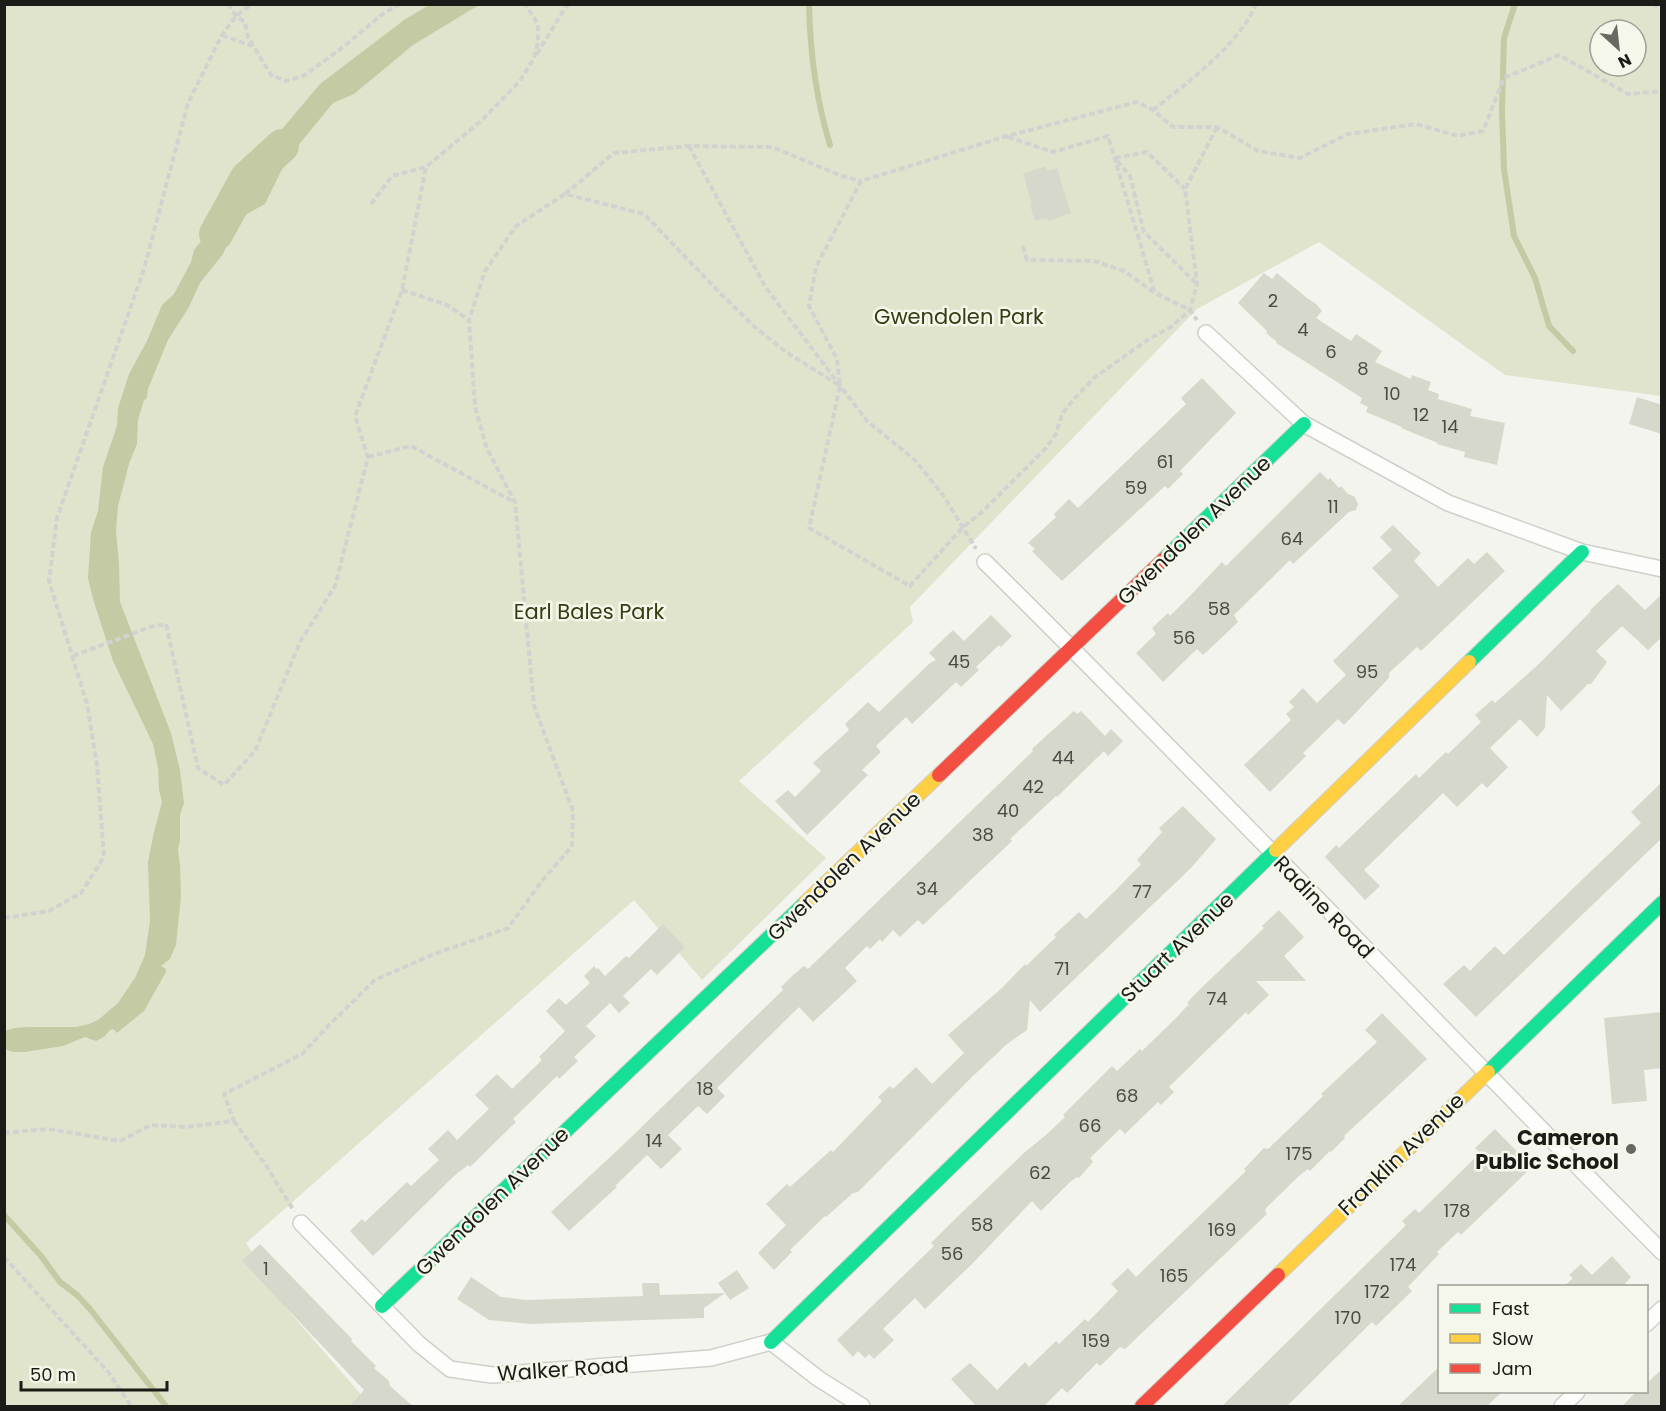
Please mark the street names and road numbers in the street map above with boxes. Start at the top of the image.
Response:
street label: Gwendolen Avenue [1111,449,1277,611]
street label: Gwendolen Avenue [761,785,927,947]
street label: Radine Road [1267,849,1381,965]
street label: Stuart Avenue [1114,885,1240,1009]
street label: Franklin Avenue [1332,1086,1470,1222]
street label: Gwendolen Avenue [409,1120,575,1282]
street label: Walker Road [496,1350,630,1388]

